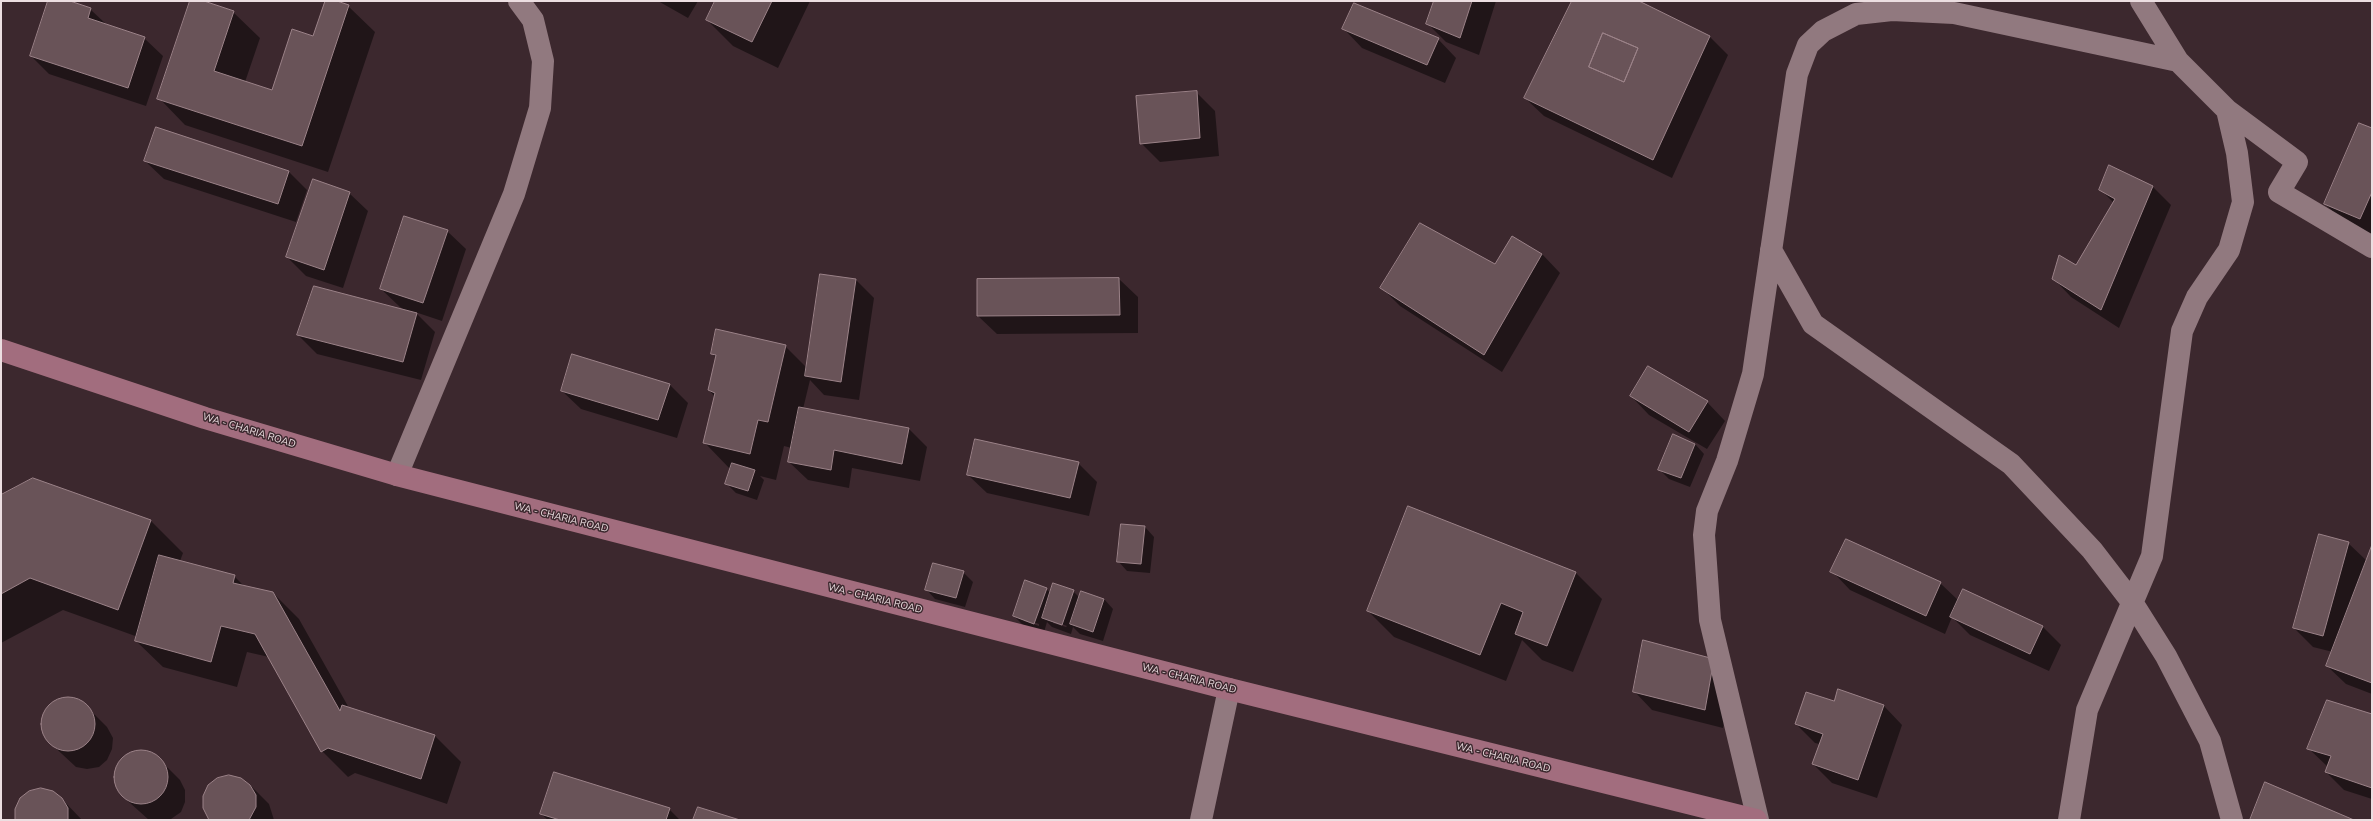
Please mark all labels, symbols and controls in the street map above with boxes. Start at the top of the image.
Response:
street label: WA - CHARIA ROAD [201,411,297,451]
street label: WA - CHARIA ROAD [513,500,609,536]
street label: WA - CHARIA ROAD [827,581,923,617]
street label: WA - CHARIA ROAD [1141,661,1237,697]
street label: WA - CHARIA ROAD [1455,740,1551,776]

